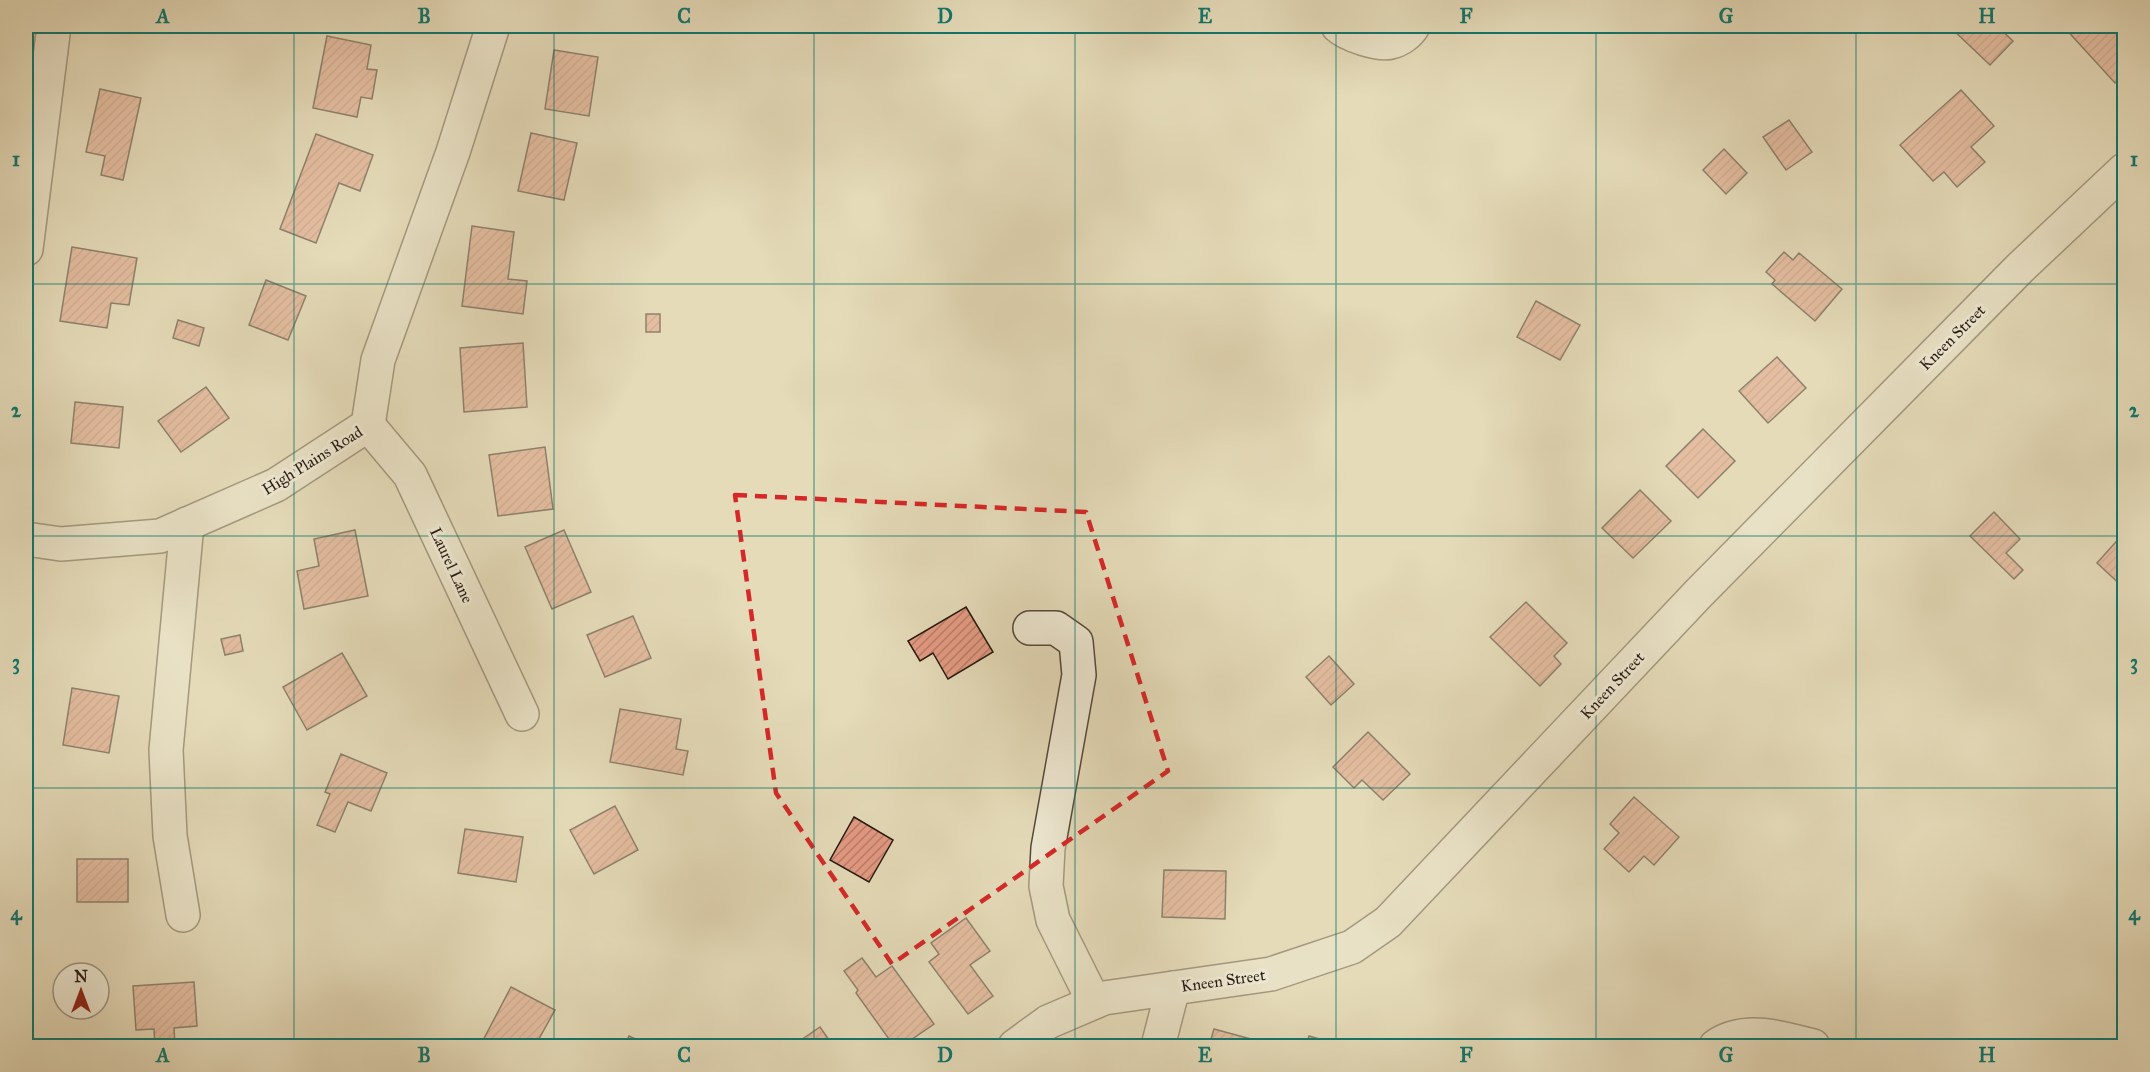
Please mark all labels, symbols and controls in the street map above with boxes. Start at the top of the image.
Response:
text: A [154,4,170,28]
text: B [417,4,431,28]
text: C [677,4,691,28]
text: D [937,4,953,28]
text: E [1198,4,1213,28]
text: F [1459,4,1473,28]
text: G [1719,4,1734,28]
text: H [1978,4,1996,28]
text: 1 [12,147,20,171]
text: 1 [2130,147,2138,171]
street label: Kneen Street [1916,300,1989,374]
text: 2 [11,398,22,422]
text: 2 [2129,398,2140,422]
street label: High Plains Road [259,422,366,500]
street label: Laurel Lane [426,524,477,606]
street label: Kneen Street [1576,647,1649,723]
text: 3 [12,650,20,675]
text: 3 [2130,650,2138,675]
text: 4 [10,901,22,926]
text: 4 [2128,901,2140,926]
north arrow [51,961,111,1021]
street label: Kneen Street [1180,965,1267,996]
text: N [74,967,88,986]
text: A [154,1043,170,1067]
text: B [417,1043,431,1067]
text: C [677,1043,691,1067]
text: D [937,1043,953,1067]
text: E [1198,1043,1213,1067]
text: F [1459,1043,1473,1067]
text: G [1719,1043,1734,1067]
text: H [1978,1043,1996,1067]

